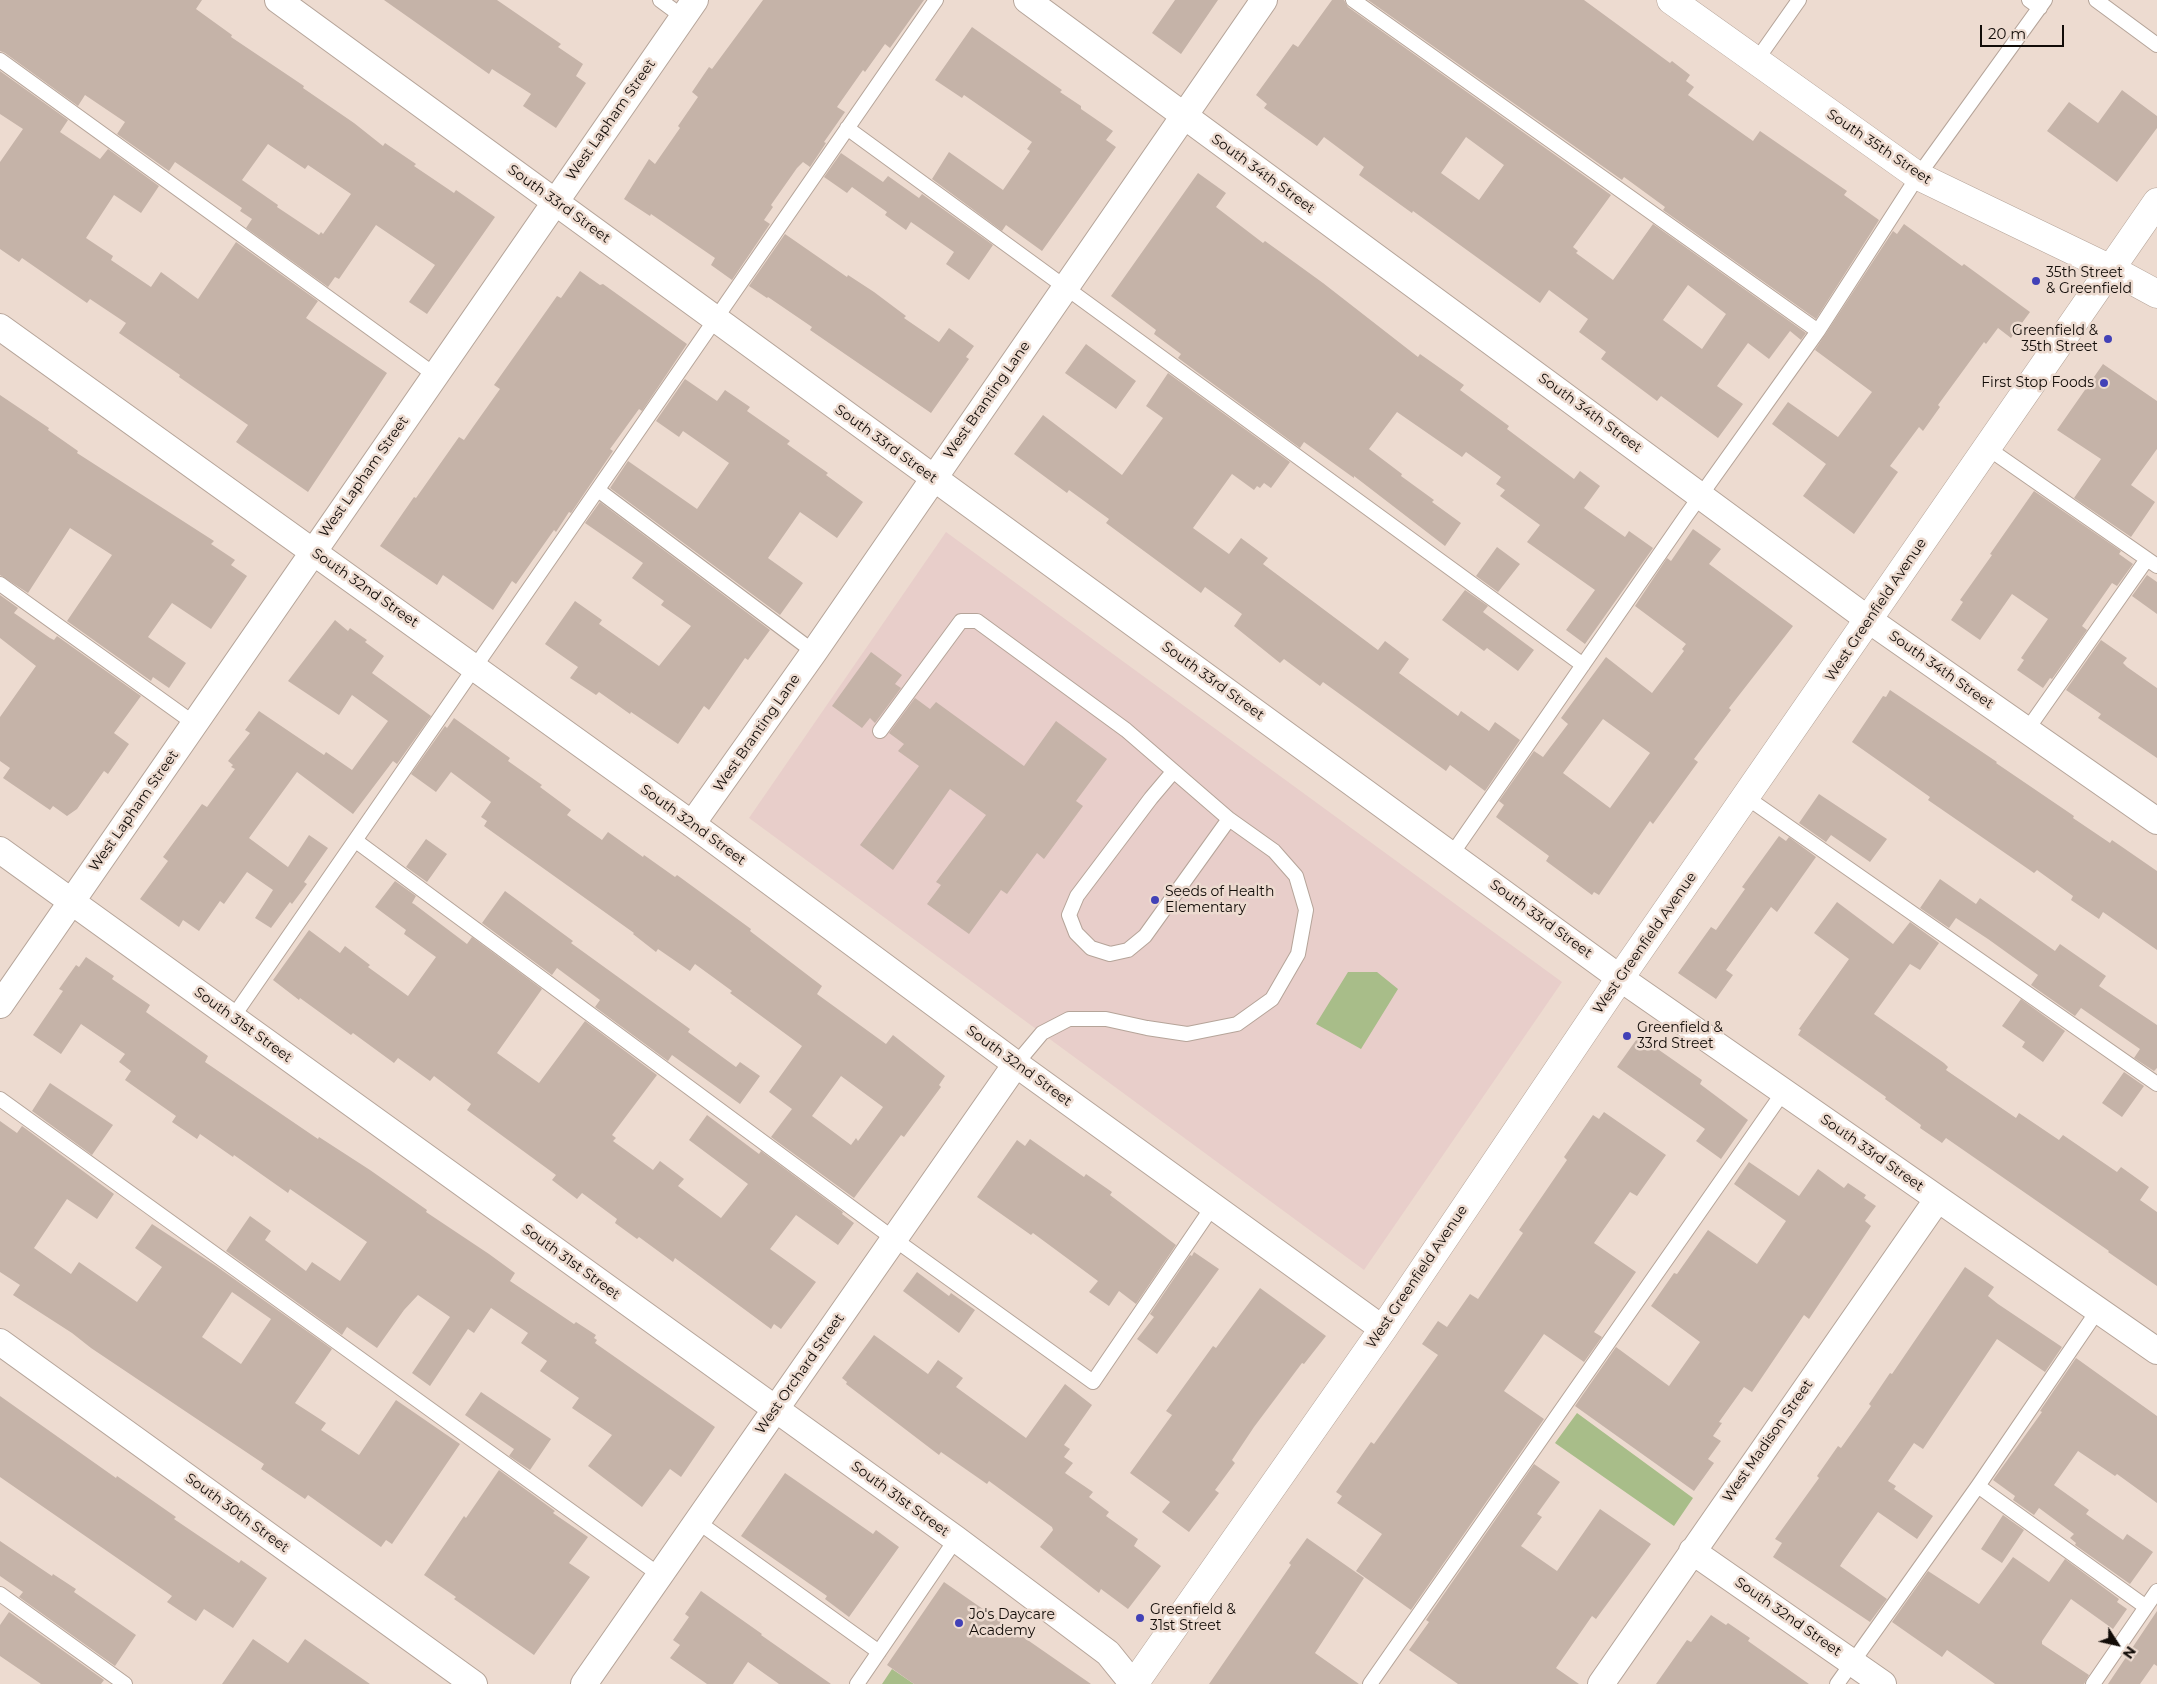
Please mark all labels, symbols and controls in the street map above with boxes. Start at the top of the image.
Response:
scale bar [1982,15,2066,47]
text: 20 m [1988,24,2026,43]
street label: West Lapham Street [563,56,659,184]
street label: South 35th Street [1824,106,1934,188]
street label: South 34th Street [1208,131,1318,217]
street label: South 33rd Street [505,161,613,247]
place label: 35th Street & Greenfield [2046,265,2132,298]
marker: 35th Street & Greenfield [2030,275,2042,287]
place label: Greenfield & 35th Street [2012,323,2098,356]
marker: Greenfield & 35th Street [2102,333,2114,345]
street label: West Branting Lane [940,338,1034,462]
street label: South 34th Street [1535,370,1645,456]
place label: First Stop Foods [1981,375,2094,391]
marker: First Stop Foods [2098,377,2110,389]
street label: South 33rd Street [832,401,940,487]
street label: West Lapham Street [316,413,412,541]
street label: West Greenfield Avenue [1822,535,1930,685]
street label: South 32nd Street [308,545,422,631]
street label: South 34th Street [1885,628,1997,712]
street label: South 33rd Street [1159,638,1267,724]
street label: West Branting Lane [710,671,804,795]
street label: West Lapham Street [86,747,182,875]
street label: South 32nd Street [637,781,749,869]
street label: West Greenfield Avenue [1590,869,1700,1017]
street label: South 33rd Street [1487,876,1595,962]
place label: Seeds of Health Elementary [1165,884,1274,916]
marker: Seeds of Health Elementary [1149,894,1161,906]
street label: South 31st Street [191,984,295,1066]
place label: Greenfield & 33rd Street [1637,1020,1723,1052]
street label: South 32nd Street [963,1022,1075,1110]
marker: Greenfield & 33rd Street [1621,1030,1633,1042]
street label: South 33rd Street [1817,1111,1927,1195]
street label: West Greenfield Avenue [1363,1202,1471,1352]
street label: South 31st Street [519,1221,623,1303]
street label: West Orchard Street [752,1311,848,1437]
street label: West Madison Street [1719,1377,1817,1505]
street label: South 31st Street [848,1458,952,1540]
street label: South 30th Street [182,1470,292,1556]
street label: South 32nd Street [1731,1574,1845,1660]
place label: Greenfield & 31st Street [1150,1602,1236,1634]
place label: Jo's Daycare Academy [969,1607,1055,1640]
marker: Greenfield & 31st Street [1134,1612,1146,1624]
marker: Jo's Daycare Academy [953,1617,965,1629]
north arrow [2092,1619,2142,1669]
text: N [2119,1643,2140,1662]

